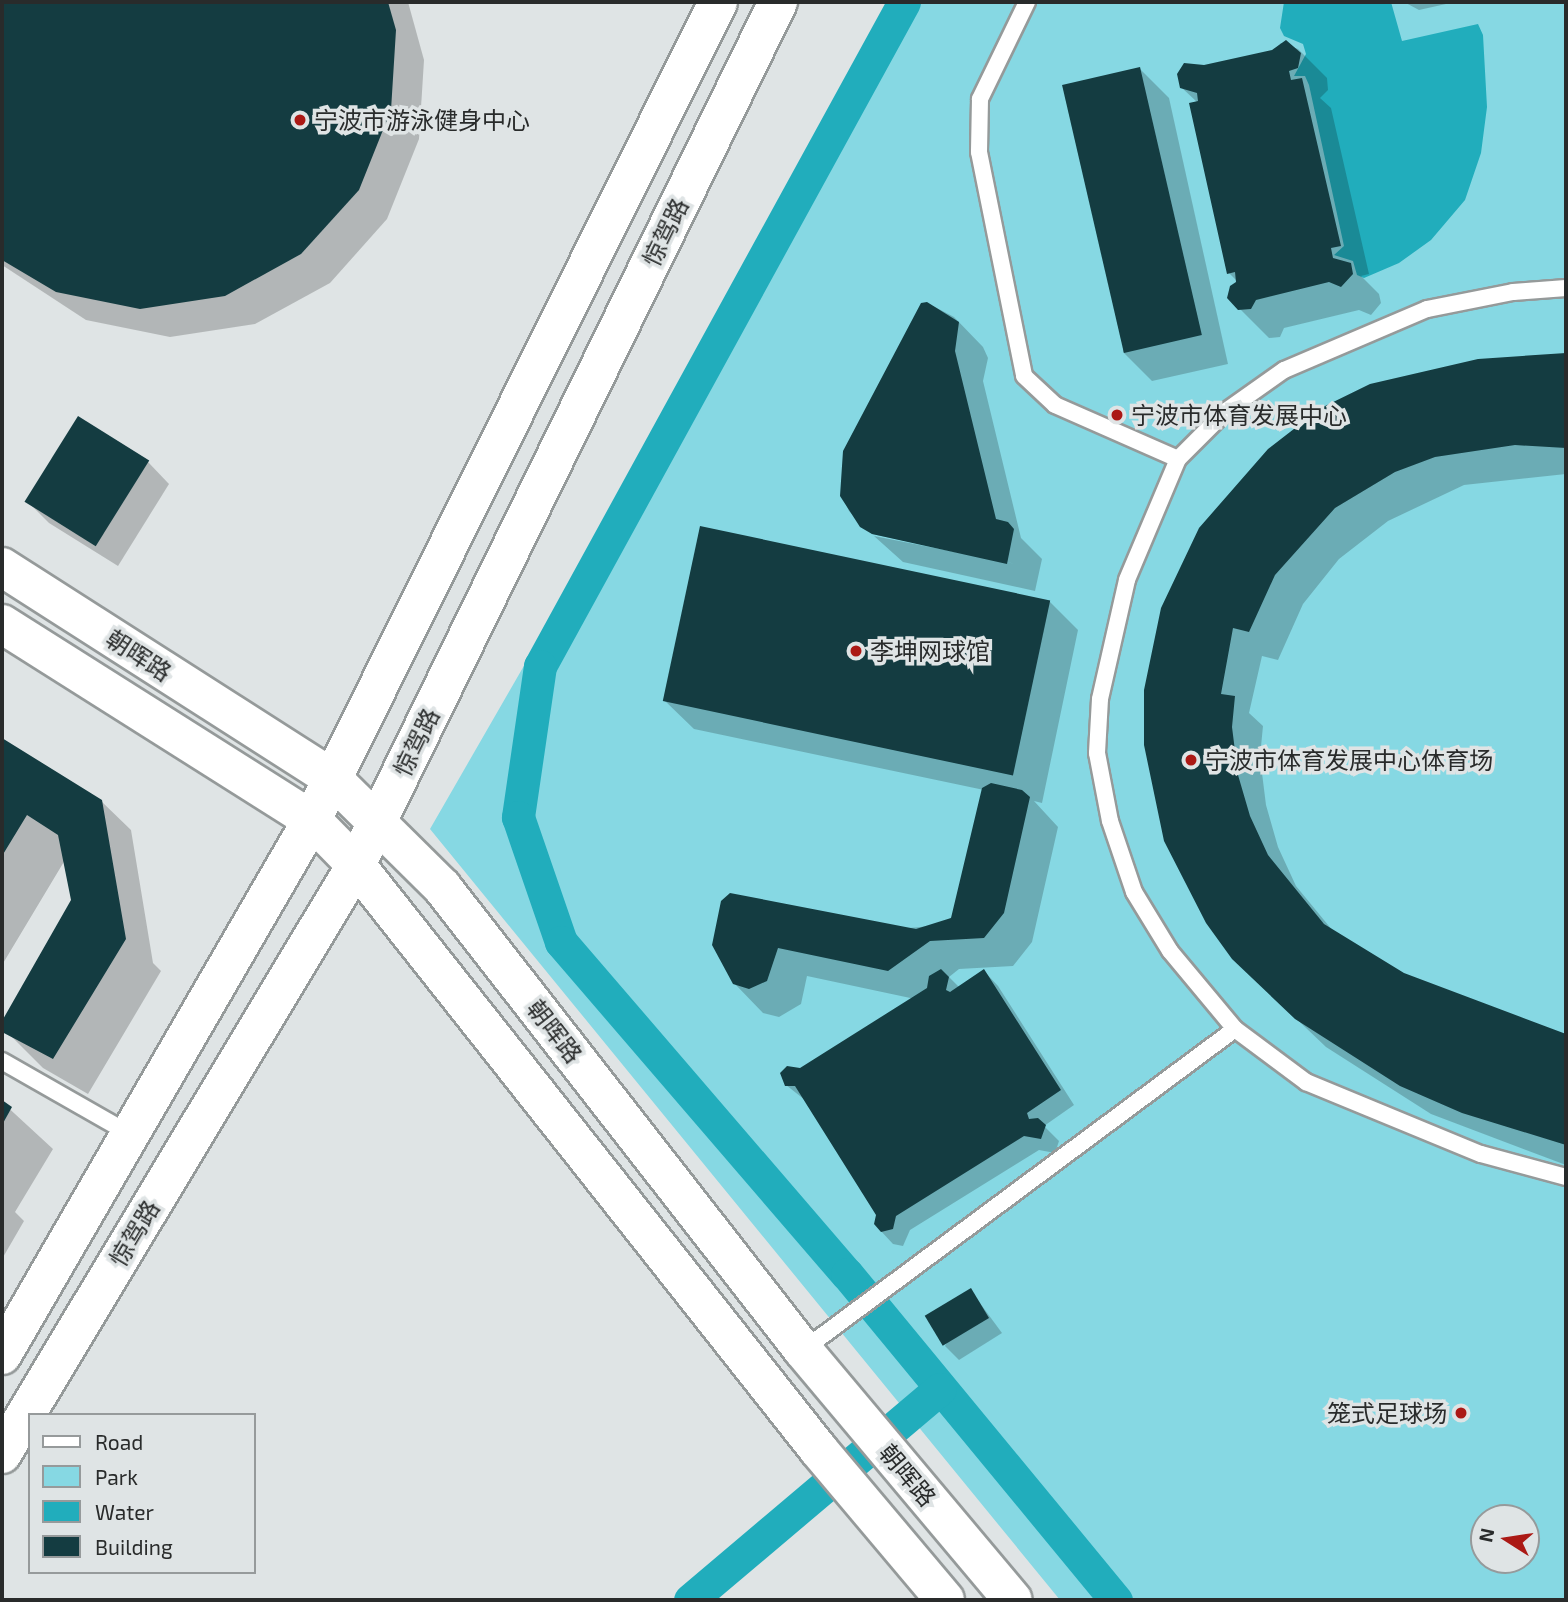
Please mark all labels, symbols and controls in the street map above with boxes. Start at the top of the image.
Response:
place label: 宁波市游泳健身中心 [314,106,530,134]
marker: 宁波市游泳健身中心 [292,112,308,128]
street label: 惊驾路 [636,193,694,271]
place label: 宁波市体育发展中心 [1131,401,1347,429]
marker: 宁波市体育发展中心 [1109,407,1125,423]
street label: 朝晖路 [101,623,177,687]
place label: 李坤网球馆 [870,637,990,665]
marker: 李坤网球馆 [848,643,864,659]
street label: 惊驾路 [387,703,445,781]
place label: 宁波市体育发展中心体育场 [1205,746,1493,774]
marker: 宁波市体育发展中心体育场 [1183,752,1199,768]
street label: 朝晖路 [521,994,589,1068]
street label: 惊驾路 [103,1195,165,1271]
place label: 笼式足球场 [1327,1399,1447,1427]
marker: 笼式足球场 [1453,1405,1469,1421]
legend [28,1413,256,1574]
text: Road [95,1429,143,1454]
street label: 朝晖路 [874,1438,942,1512]
text: Park [95,1464,138,1489]
text: Water [95,1499,154,1524]
north arrow [1470,1504,1540,1574]
text: N [1473,1526,1499,1544]
text: Building [95,1534,173,1559]

